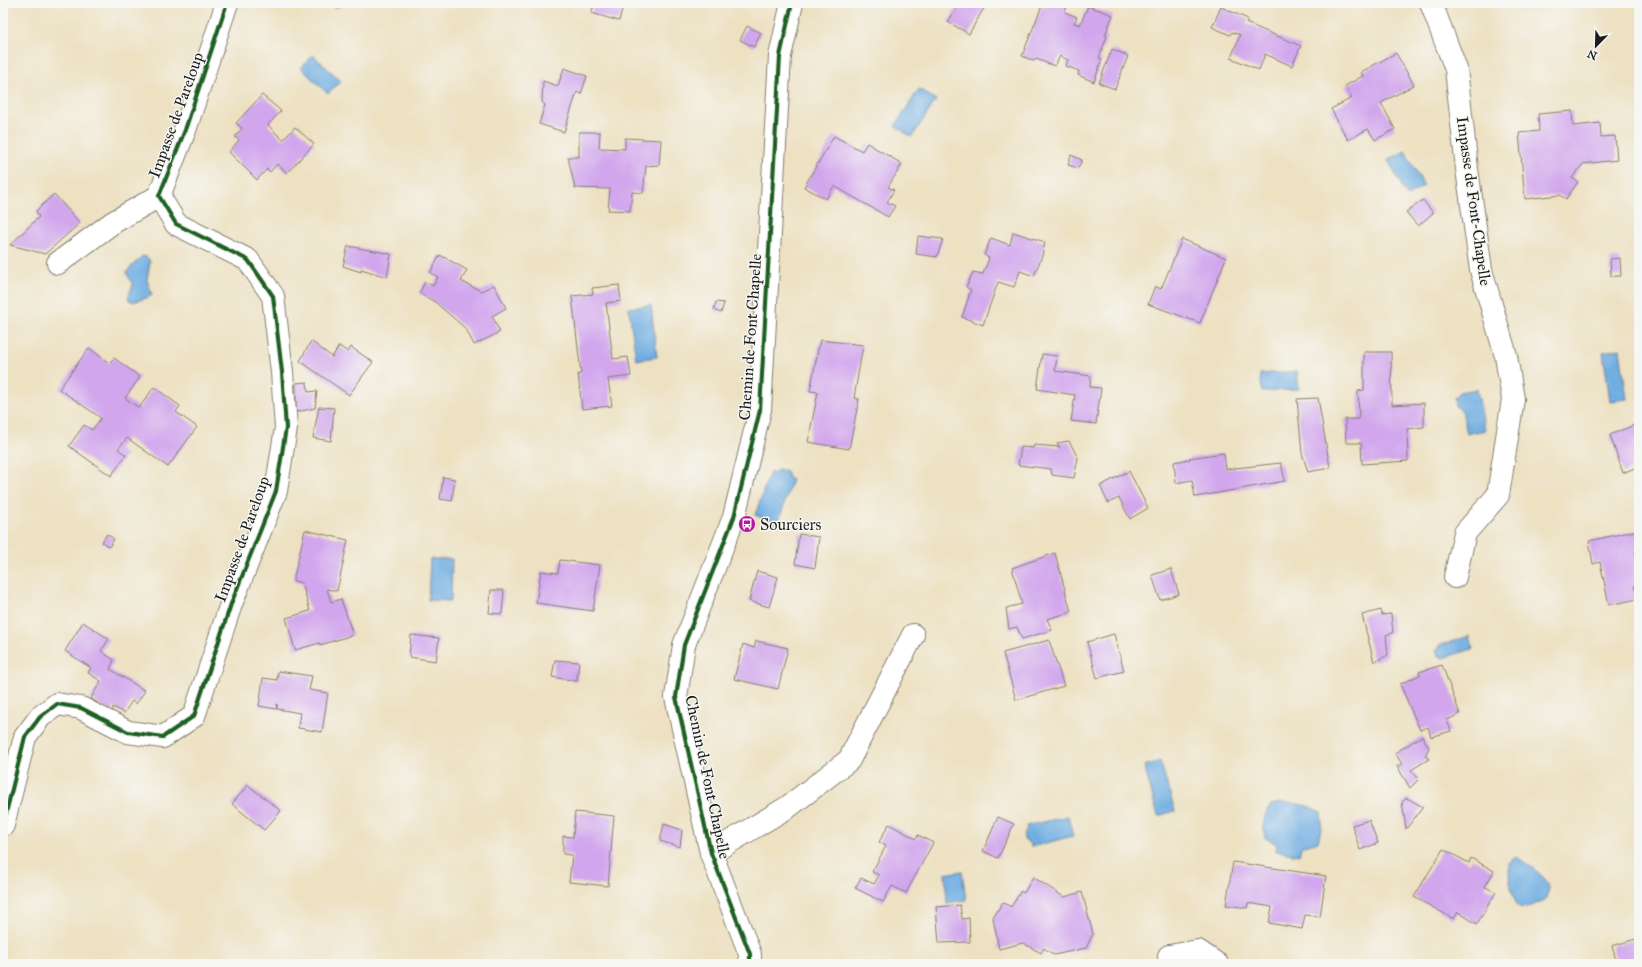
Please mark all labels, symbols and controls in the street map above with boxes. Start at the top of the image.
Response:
north arrow [1576,26,1616,66]
text: N [1585,47,1599,63]
street label: Impasse de Pareloup [144,50,208,180]
street label: Impasse de Font-Chapelle [1453,115,1495,287]
street label: Chemin de Font Chapelle [735,253,765,421]
street label: Impasse de Pareloup [210,474,274,604]
bus stop icon: Sourciers [737,514,757,534]
place label: Sourciers [760,515,822,534]
street label: Chemin de Font Chapelle [681,693,735,861]

